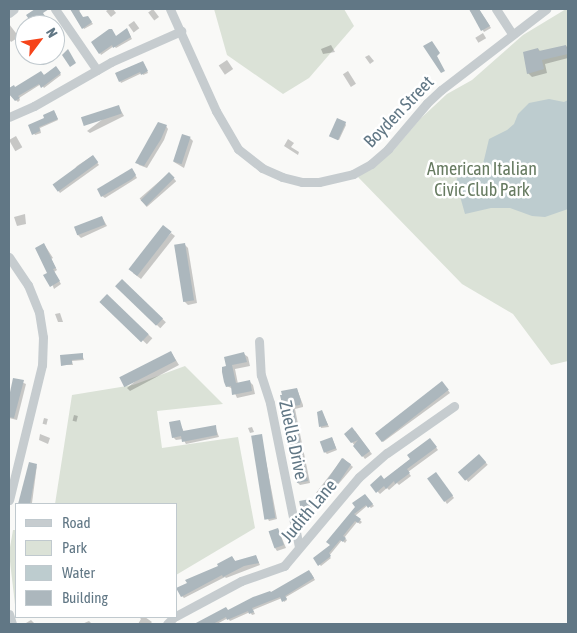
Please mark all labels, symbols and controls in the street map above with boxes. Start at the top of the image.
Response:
north arrow [15,15,65,65]
text: N [43,25,61,40]
street label: Boyden Street [359,72,439,152]
park label: American Italian Civic Club Park [427,159,537,202]
street label: Zuella Drive [274,398,312,482]
street label: Judith Lane [276,475,342,547]
legend [15,503,178,618]
text: Road [62,514,91,531]
text: Park [62,539,87,556]
text: Water [62,564,95,581]
text: Building [62,589,108,606]

